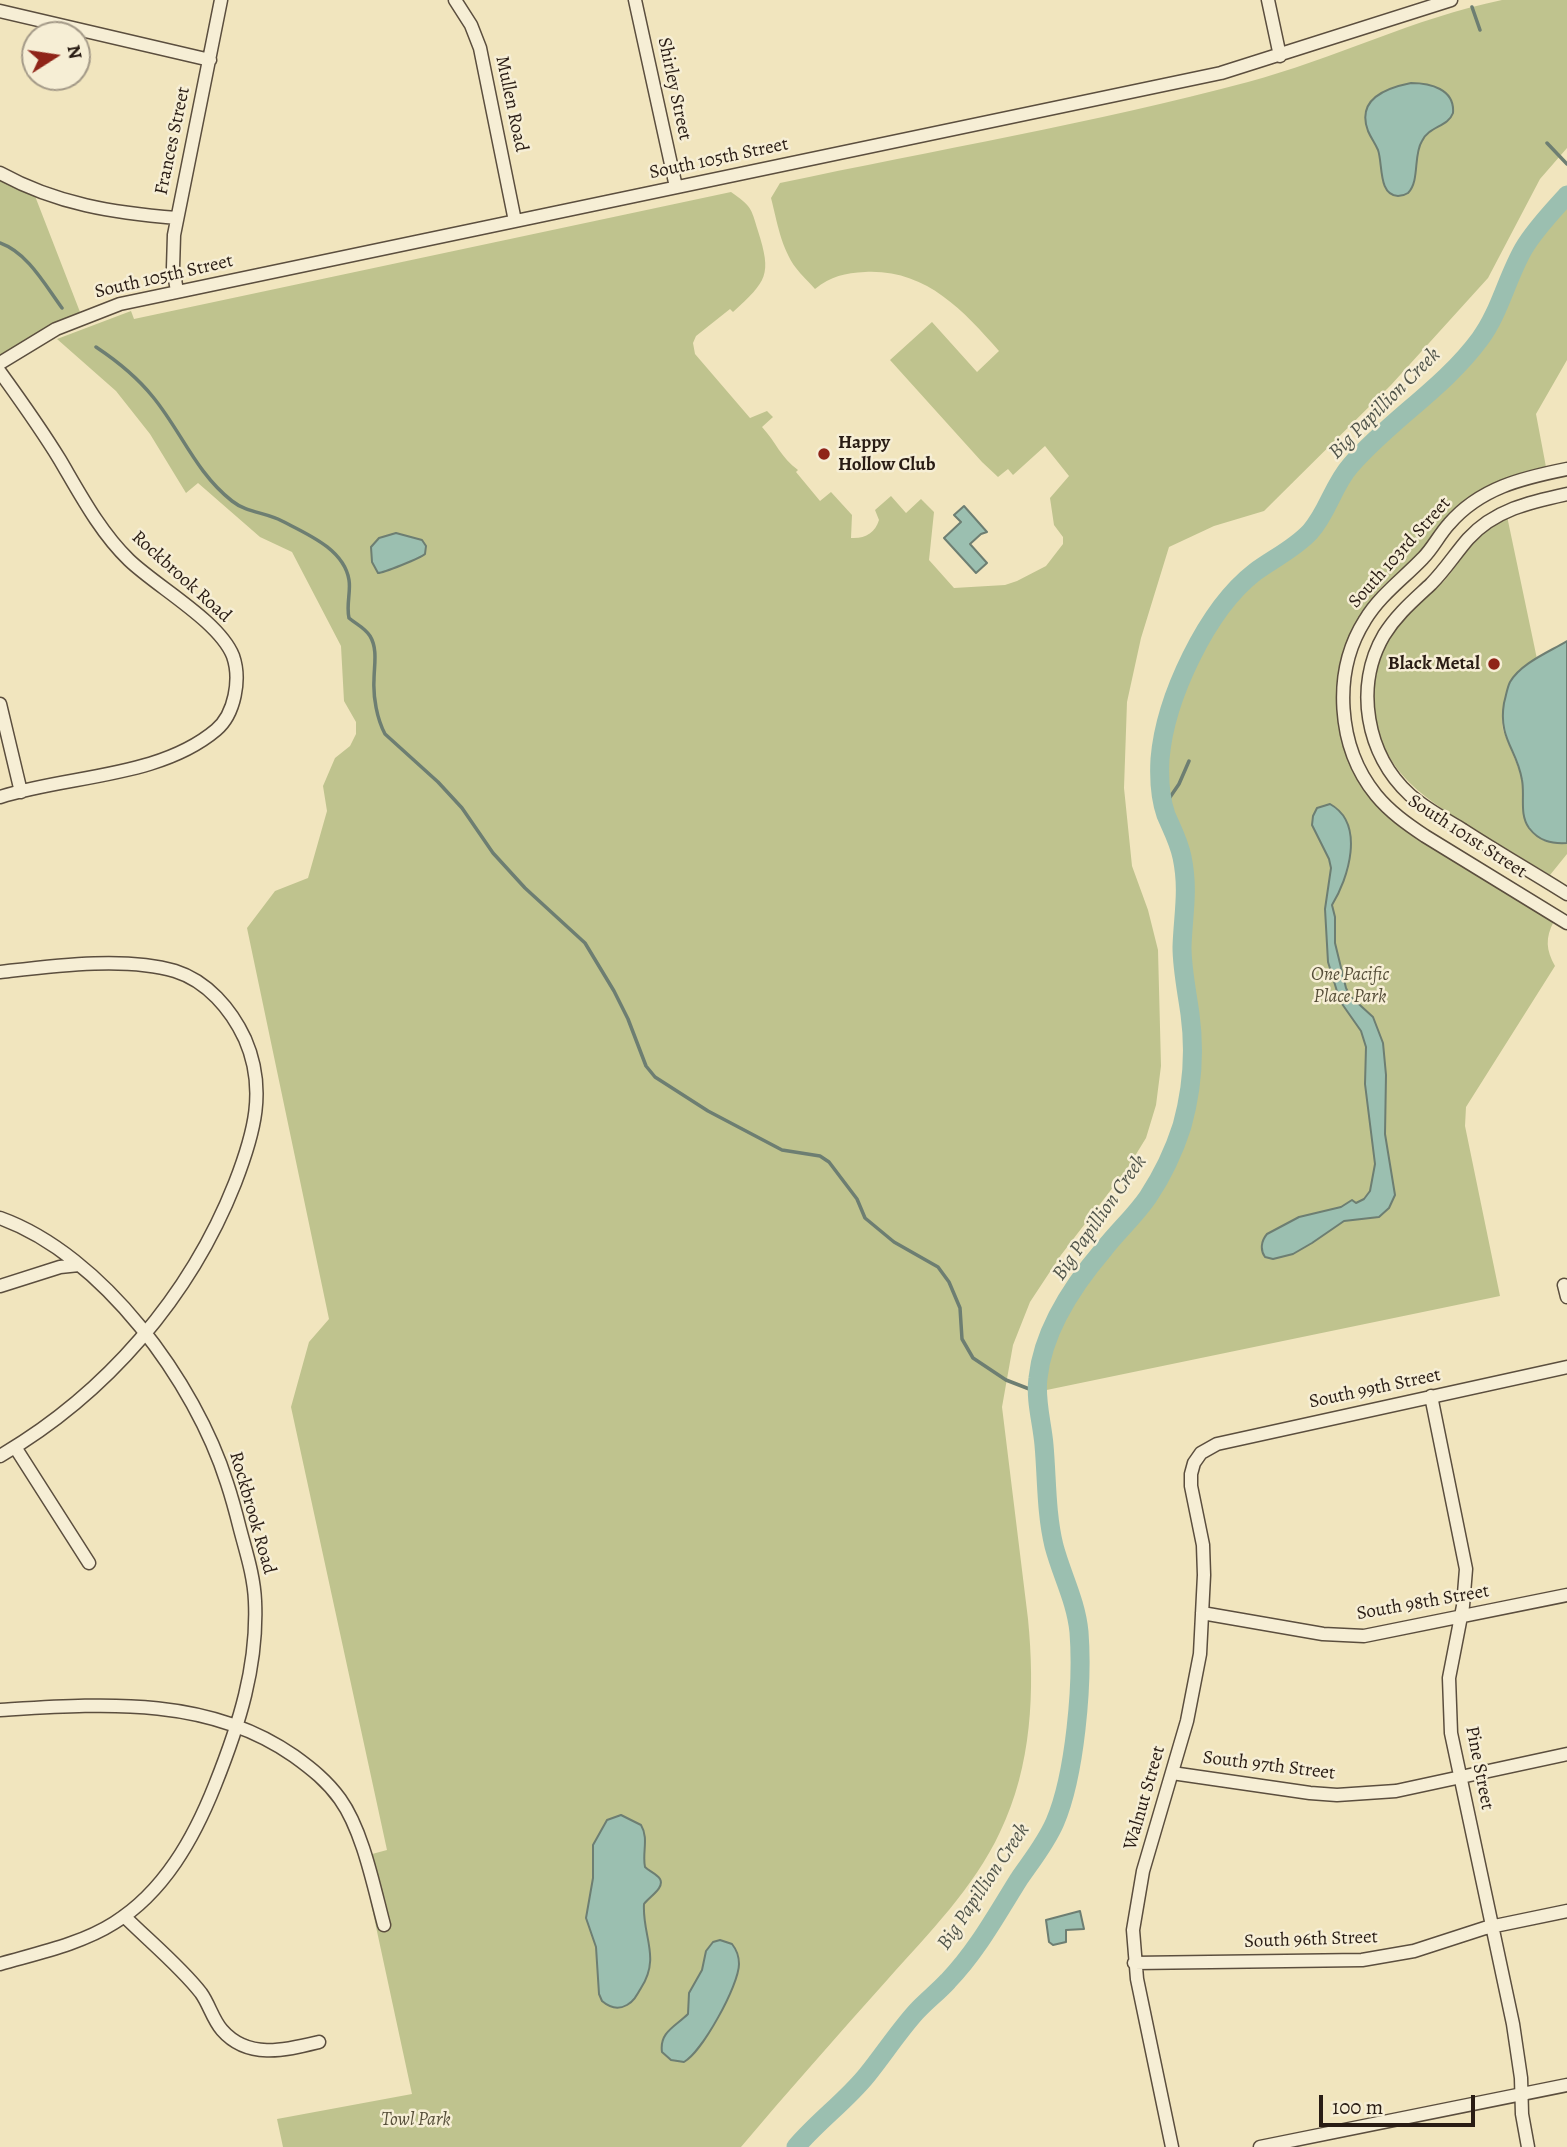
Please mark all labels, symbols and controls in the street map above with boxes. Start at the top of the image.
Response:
north arrow [21,21,91,91]
street label: Shirley Street [652,35,696,143]
text: N [60,43,89,62]
street label: Mullen Road [490,54,532,154]
street label: Frances Street [150,85,196,197]
street label: South 105th Street [648,133,790,185]
street label: South 105th Street [93,250,235,304]
water label: Big Papillion Creek [1324,343,1446,465]
place label: Happy Hollow Club [838,432,935,476]
marker: Happy Hollow Club [816,446,832,462]
street label: South 103rd Street [1344,493,1456,613]
street label: Rockbrook Road [126,526,236,628]
place label: Black Metal [1388,653,1480,675]
marker: Black Metal [1486,656,1502,672]
street label: South 101st Street [1403,790,1531,884]
park label: One Pacific Place Park [1311,964,1389,1008]
water label: Big Papillion Creek [1047,1150,1153,1286]
street label: South 99th Street [1307,1364,1443,1414]
street label: Rockbrook Road [224,1449,280,1577]
street label: South 98th Street [1355,1580,1491,1626]
street label: Pine Street [1460,1724,1498,1812]
street label: Walnut Street [1119,1743,1171,1853]
street label: South 97th Street [1202,1747,1336,1785]
water label: Big Papillion Creek [932,1819,1036,1955]
street label: South 96th Street [1244,1926,1378,1954]
scale bar [1322,2080,1478,2124]
text: 100 m [1332,2093,1383,2121]
park label: Towl Park [381,2109,451,2131]

